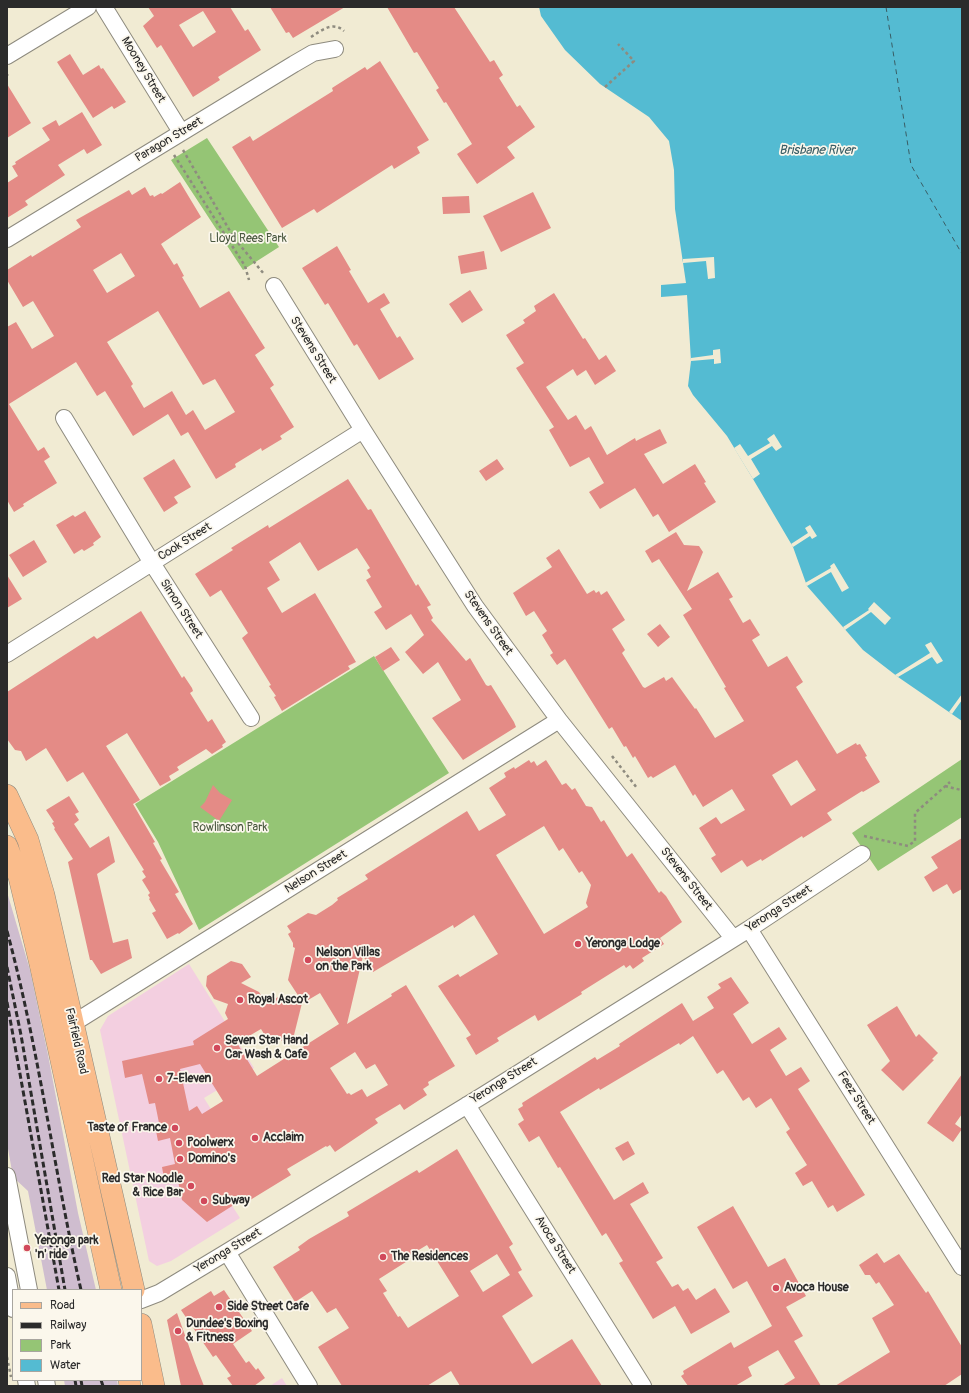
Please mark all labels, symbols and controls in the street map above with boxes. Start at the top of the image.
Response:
street label: Mooney Street [118,34,168,106]
street label: Paragon Street [133,114,205,166]
water label: Brisbane River [779,143,855,159]
park label: Lloyd Rees Park [209,232,287,246]
street label: Stevens Street [287,314,339,386]
street label: Cook Street [156,520,214,564]
street label: Simon Street [157,577,205,641]
street label: Stevens Street [460,588,516,658]
park label: Rowlinson Park [193,821,267,835]
street label: Stevens Street [657,845,715,913]
street label: Nelson Street [282,847,350,897]
street label: Yeronga Street [743,882,815,936]
place label: Yeronga Lodge [586,937,660,951]
marker: Yeronga Lodge [573,939,583,949]
place label: Nelson Villas on the Park [316,946,380,974]
marker: Nelson Villas on the Park [303,955,313,965]
place label: Royal Ascot [248,993,308,1007]
marker: Royal Ascot [235,995,245,1005]
street label: Fairfield Road [61,1006,91,1076]
place label: Seven Star Hand Car Wash & Cafe [225,1034,308,1062]
marker: Seven Star Hand Car Wash & Cafe [212,1043,222,1053]
street label: Yeronga Street [468,1055,540,1107]
street label: Feez Street [834,1069,878,1127]
place label: 7-Eleven [167,1072,211,1086]
marker: 7-Eleven [154,1074,164,1084]
place label: Taste of France [87,1121,167,1135]
marker: Taste of France [170,1123,180,1133]
place label: Acclaim [263,1131,304,1145]
marker: Acclaim [250,1133,260,1143]
place label: Poolwerx [187,1136,234,1150]
marker: Poolwerx [174,1138,184,1148]
place label: Domino's [188,1152,235,1166]
marker: Domino's [175,1154,185,1164]
place label: Red Star Noodle & Rice Bar [102,1172,183,1200]
marker: Red Star Noodle & Rice Bar [186,1181,196,1191]
place label: Subway [212,1194,250,1208]
marker: Subway [199,1196,209,1206]
street label: Avoca Street [531,1213,579,1277]
street label: Yeronga Street [192,1225,264,1277]
place label: Yeronga park 'n' ride [35,1234,98,1262]
marker: Yeronga park 'n' ride [22,1243,32,1253]
place label: The Residences [391,1250,468,1264]
marker: The Residences [378,1252,388,1262]
place label: Avoca House [784,1281,849,1295]
marker: Avoca House [771,1283,781,1293]
legend [12,1289,142,1381]
text: Road [50,1298,75,1313]
place label: Side Street Cafe [227,1300,309,1314]
marker: Side Street Cafe [214,1302,224,1312]
place label: Dundee's Boxing & Fitness [186,1317,268,1345]
text: Railway [50,1318,86,1333]
marker: Dundee's Boxing & Fitness [173,1326,183,1336]
text: Park [50,1338,71,1353]
text: Water [50,1358,81,1373]

